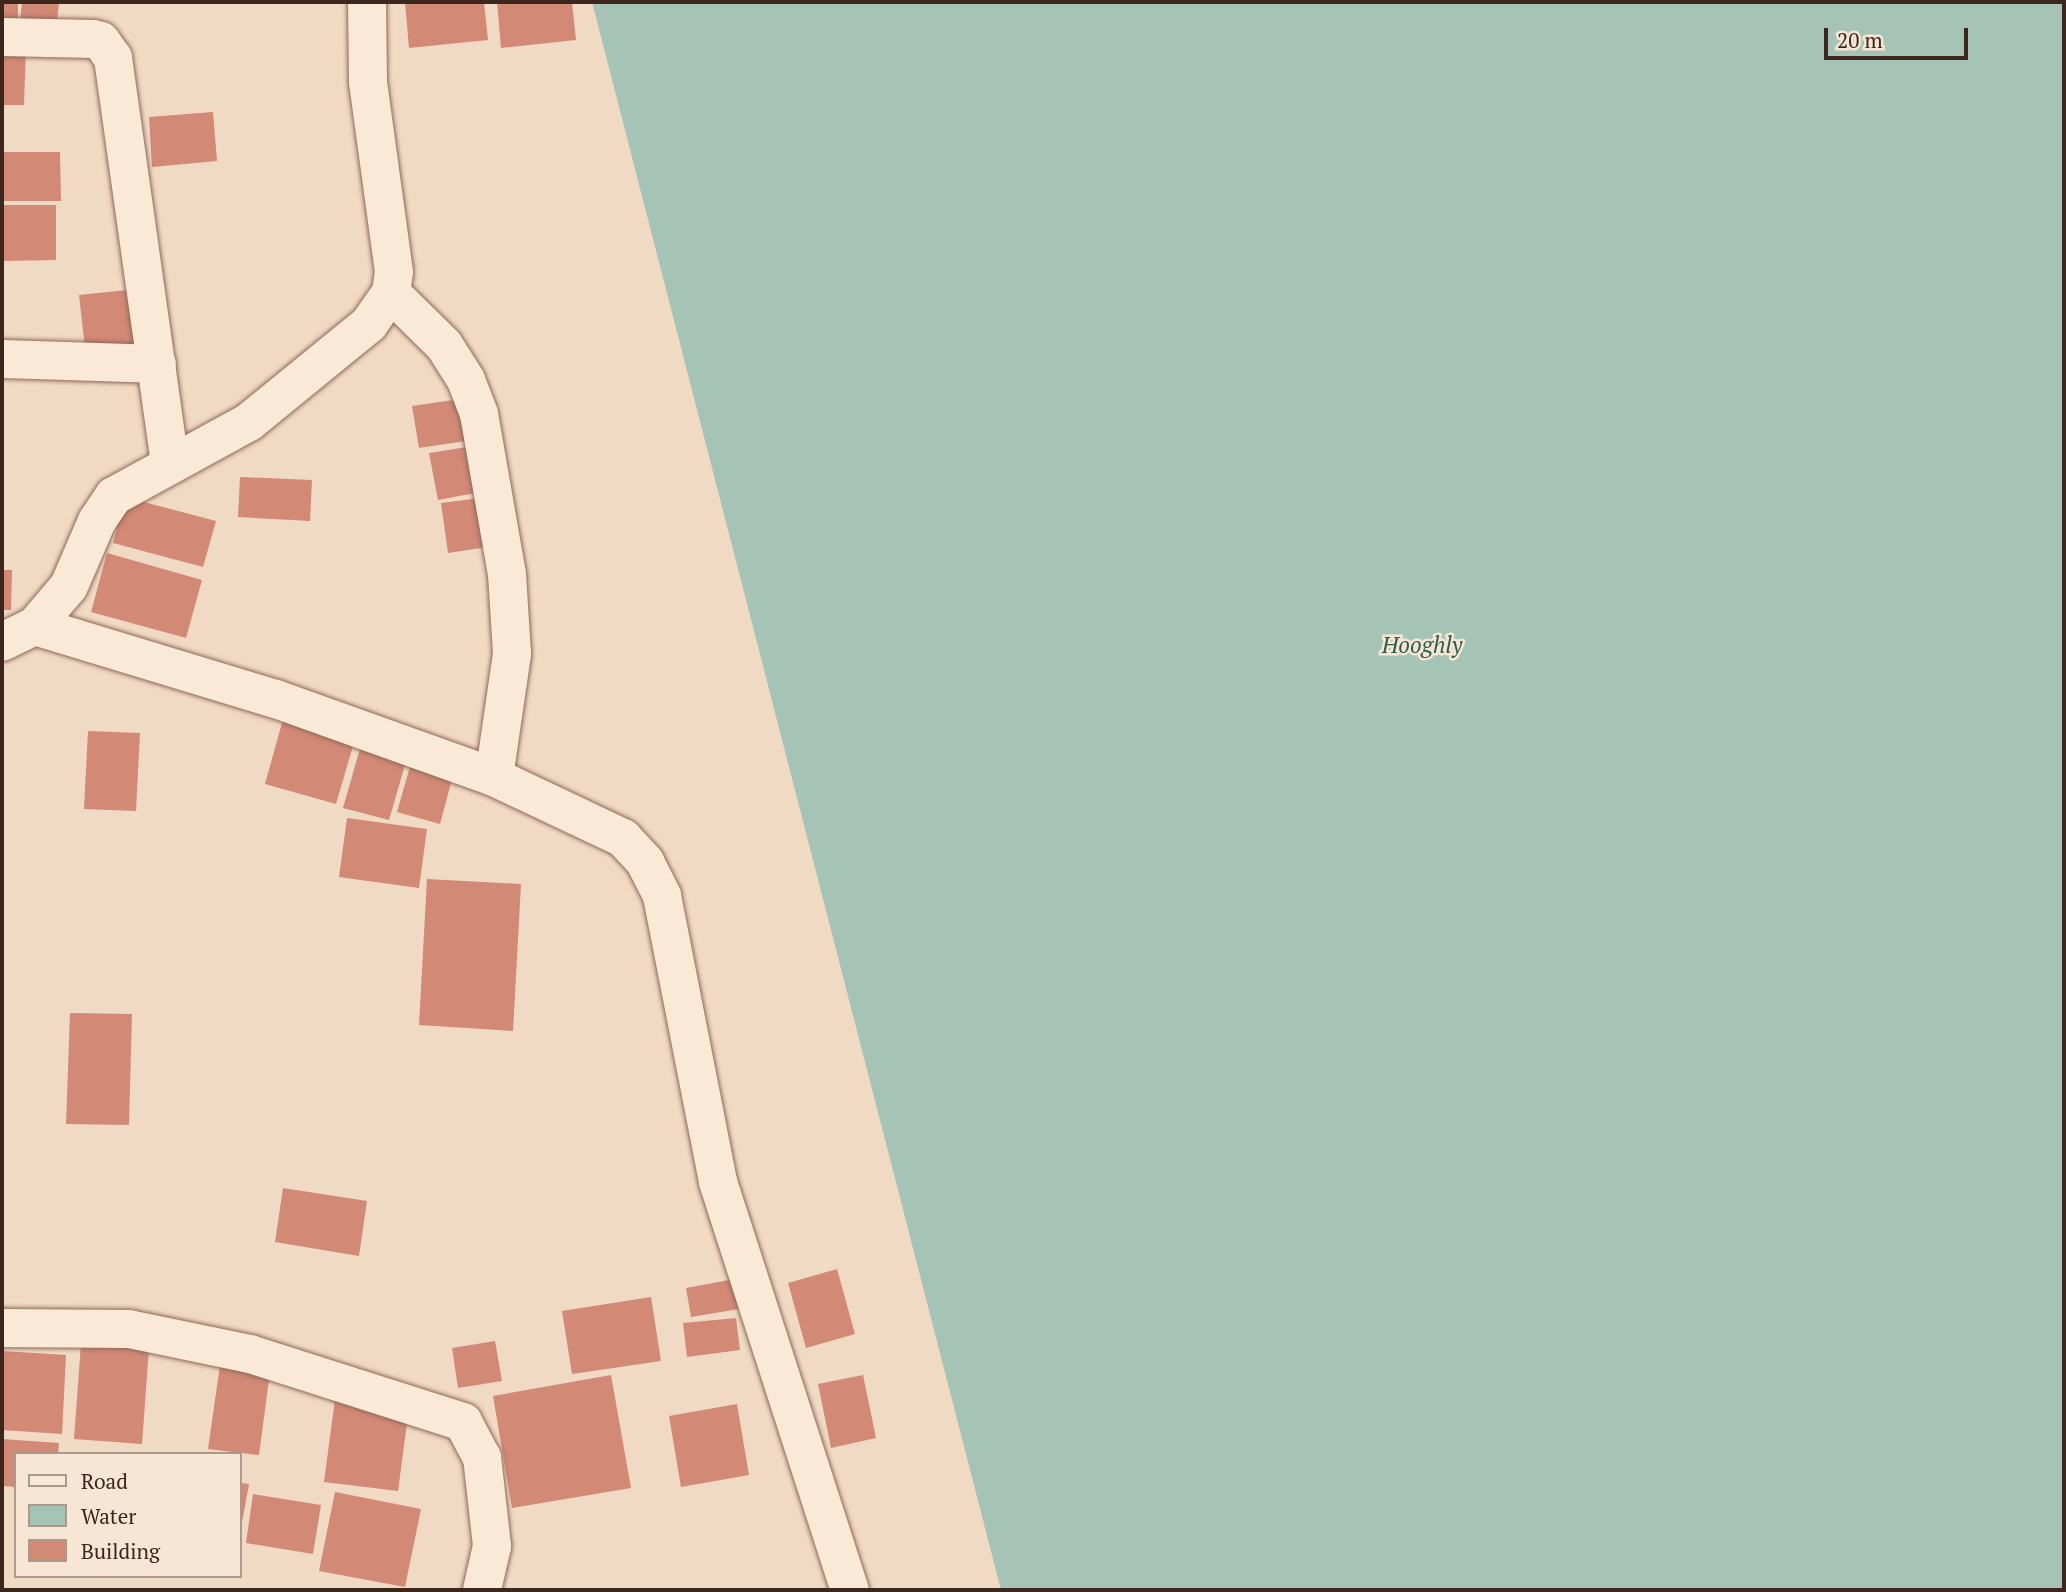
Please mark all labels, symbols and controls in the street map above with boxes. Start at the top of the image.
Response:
scale bar [1828,14,1972,58]
text: 20 m [1837,26,1883,54]
water label: Hooghly [1382,631,1462,659]
legend [14,1452,242,1578]
text: Road [81,1467,128,1495]
text: Water [81,1502,136,1530]
text: Building [81,1537,160,1565]

